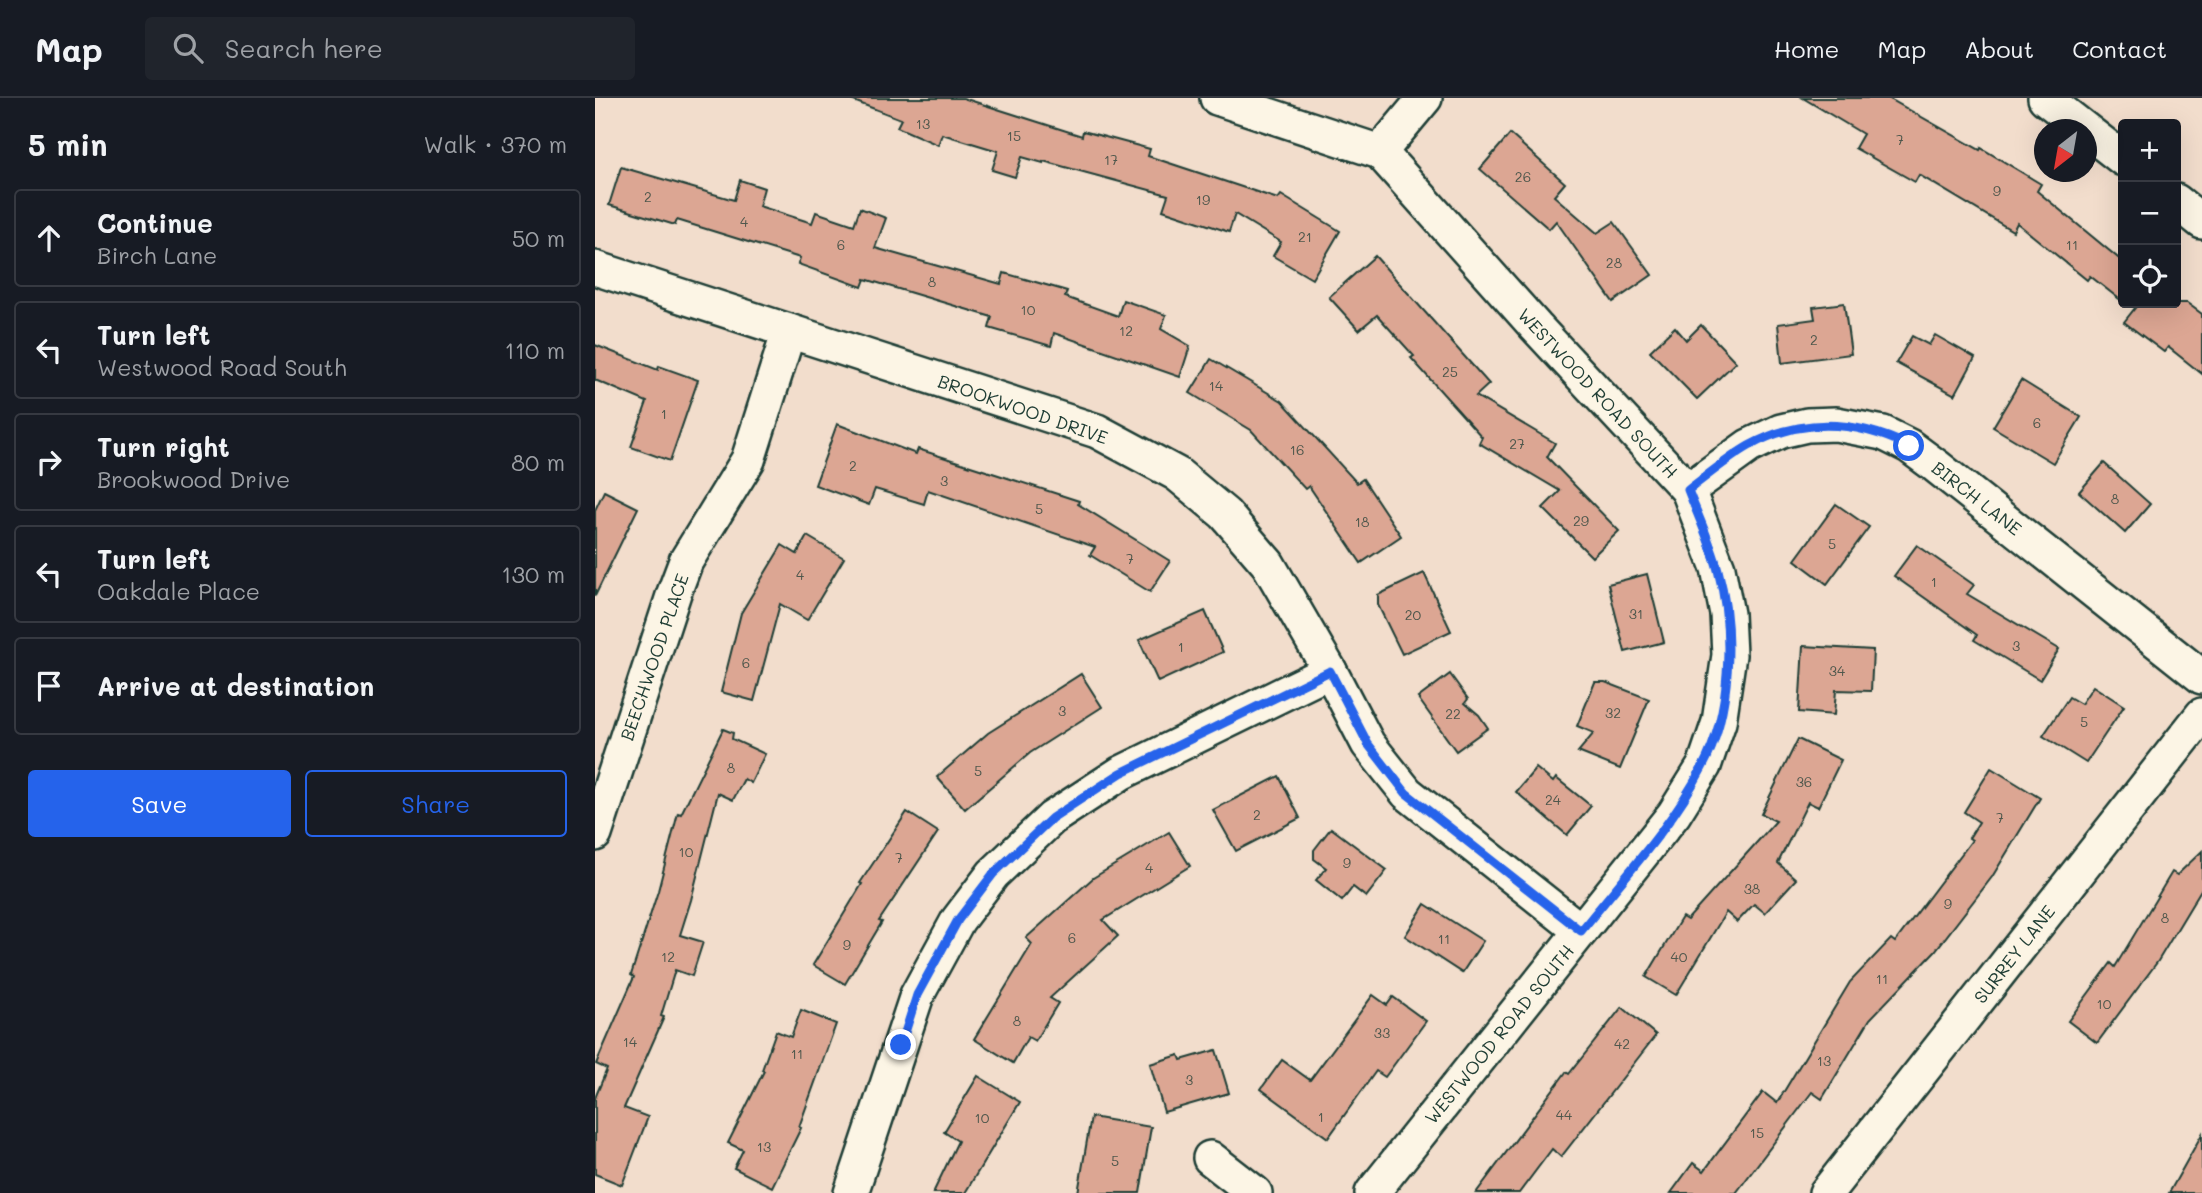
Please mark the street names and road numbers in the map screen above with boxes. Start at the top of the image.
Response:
street label: WESTWOOD ROAD SOUTH [1513,303,1683,483]
street label: BROOKWOOD DRIVE [935,369,1111,449]
street label: BIRCH LANE [1927,455,2027,541]
street label: BEECHWOOD PLACE [614,570,694,744]
street label: SURREY LANE [1968,900,2060,1008]
street label: WESTWOOD ROAD SOUTH [1419,939,1579,1129]

